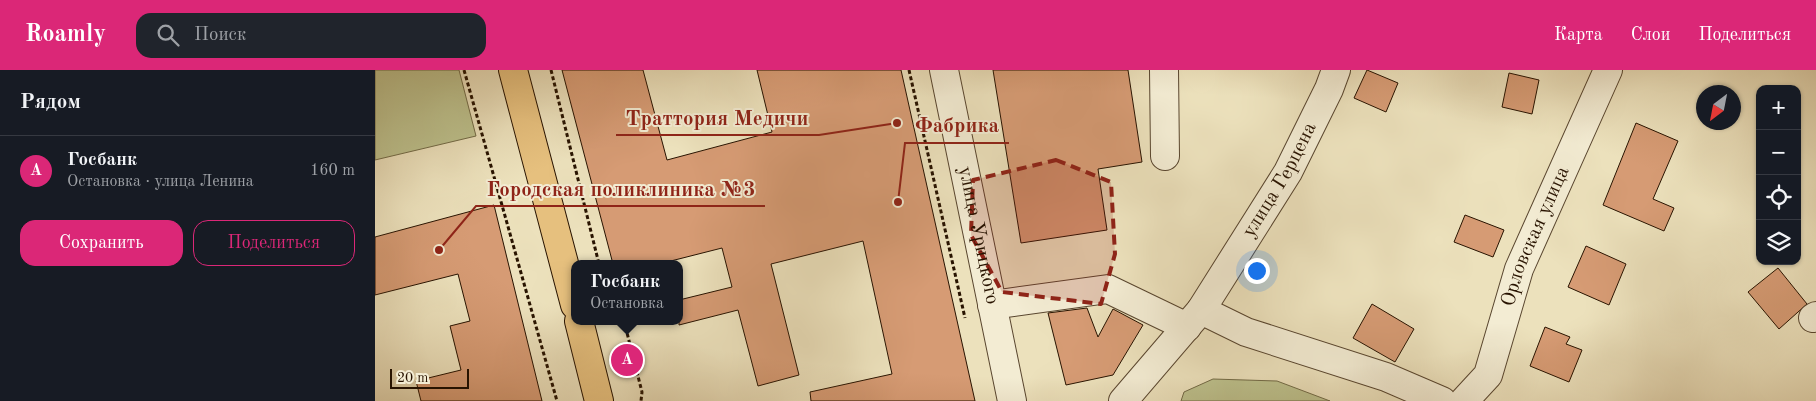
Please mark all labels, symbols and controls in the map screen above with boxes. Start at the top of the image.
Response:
search box [136,13,486,58]
icon: search [154,21,182,49]
text: Roamly [25,23,106,47]
text: Поиск [194,26,246,45]
text: Карта [1554,26,1603,44]
text: Слои [1631,26,1670,44]
text: Поделиться [1698,26,1791,44]
north arrow [1696,85,1741,130]
map controls [1756,85,1801,265]
button: + [1756,85,1801,130]
text: Рядом [20,92,81,113]
callout: Траттория Медичи [616,99,819,135]
callout: Фабрика [905,107,1009,143]
text: Траттория Медичи [625,109,809,130]
text: Фабрика [915,116,1000,137]
street label: улица Герцена [1239,120,1321,241]
button: − [1756,130,1801,175]
text: Госбанк [67,151,137,170]
text: A [30,163,42,179]
text: 160 m [310,163,355,179]
street label: Орловская улица [1499,163,1574,309]
street label: улица Урицкого [954,165,1002,306]
callout: Городская поликлиника №3 [476,170,765,206]
text: Остановка · улица Ленина [67,174,254,190]
button: locate [1756,175,1801,220]
text: Городская поликлиника №3 [487,180,755,201]
button: Сохранить [20,220,183,266]
button: Поделиться [193,220,355,266]
button: layers [1756,220,1801,265]
your location [1244,258,1270,284]
popup [571,260,683,325]
text: Госбанк [590,273,660,292]
text: Остановка [590,296,664,312]
pin: A [611,341,643,379]
scale bar [390,366,469,389]
text: 20 m [397,371,428,385]

